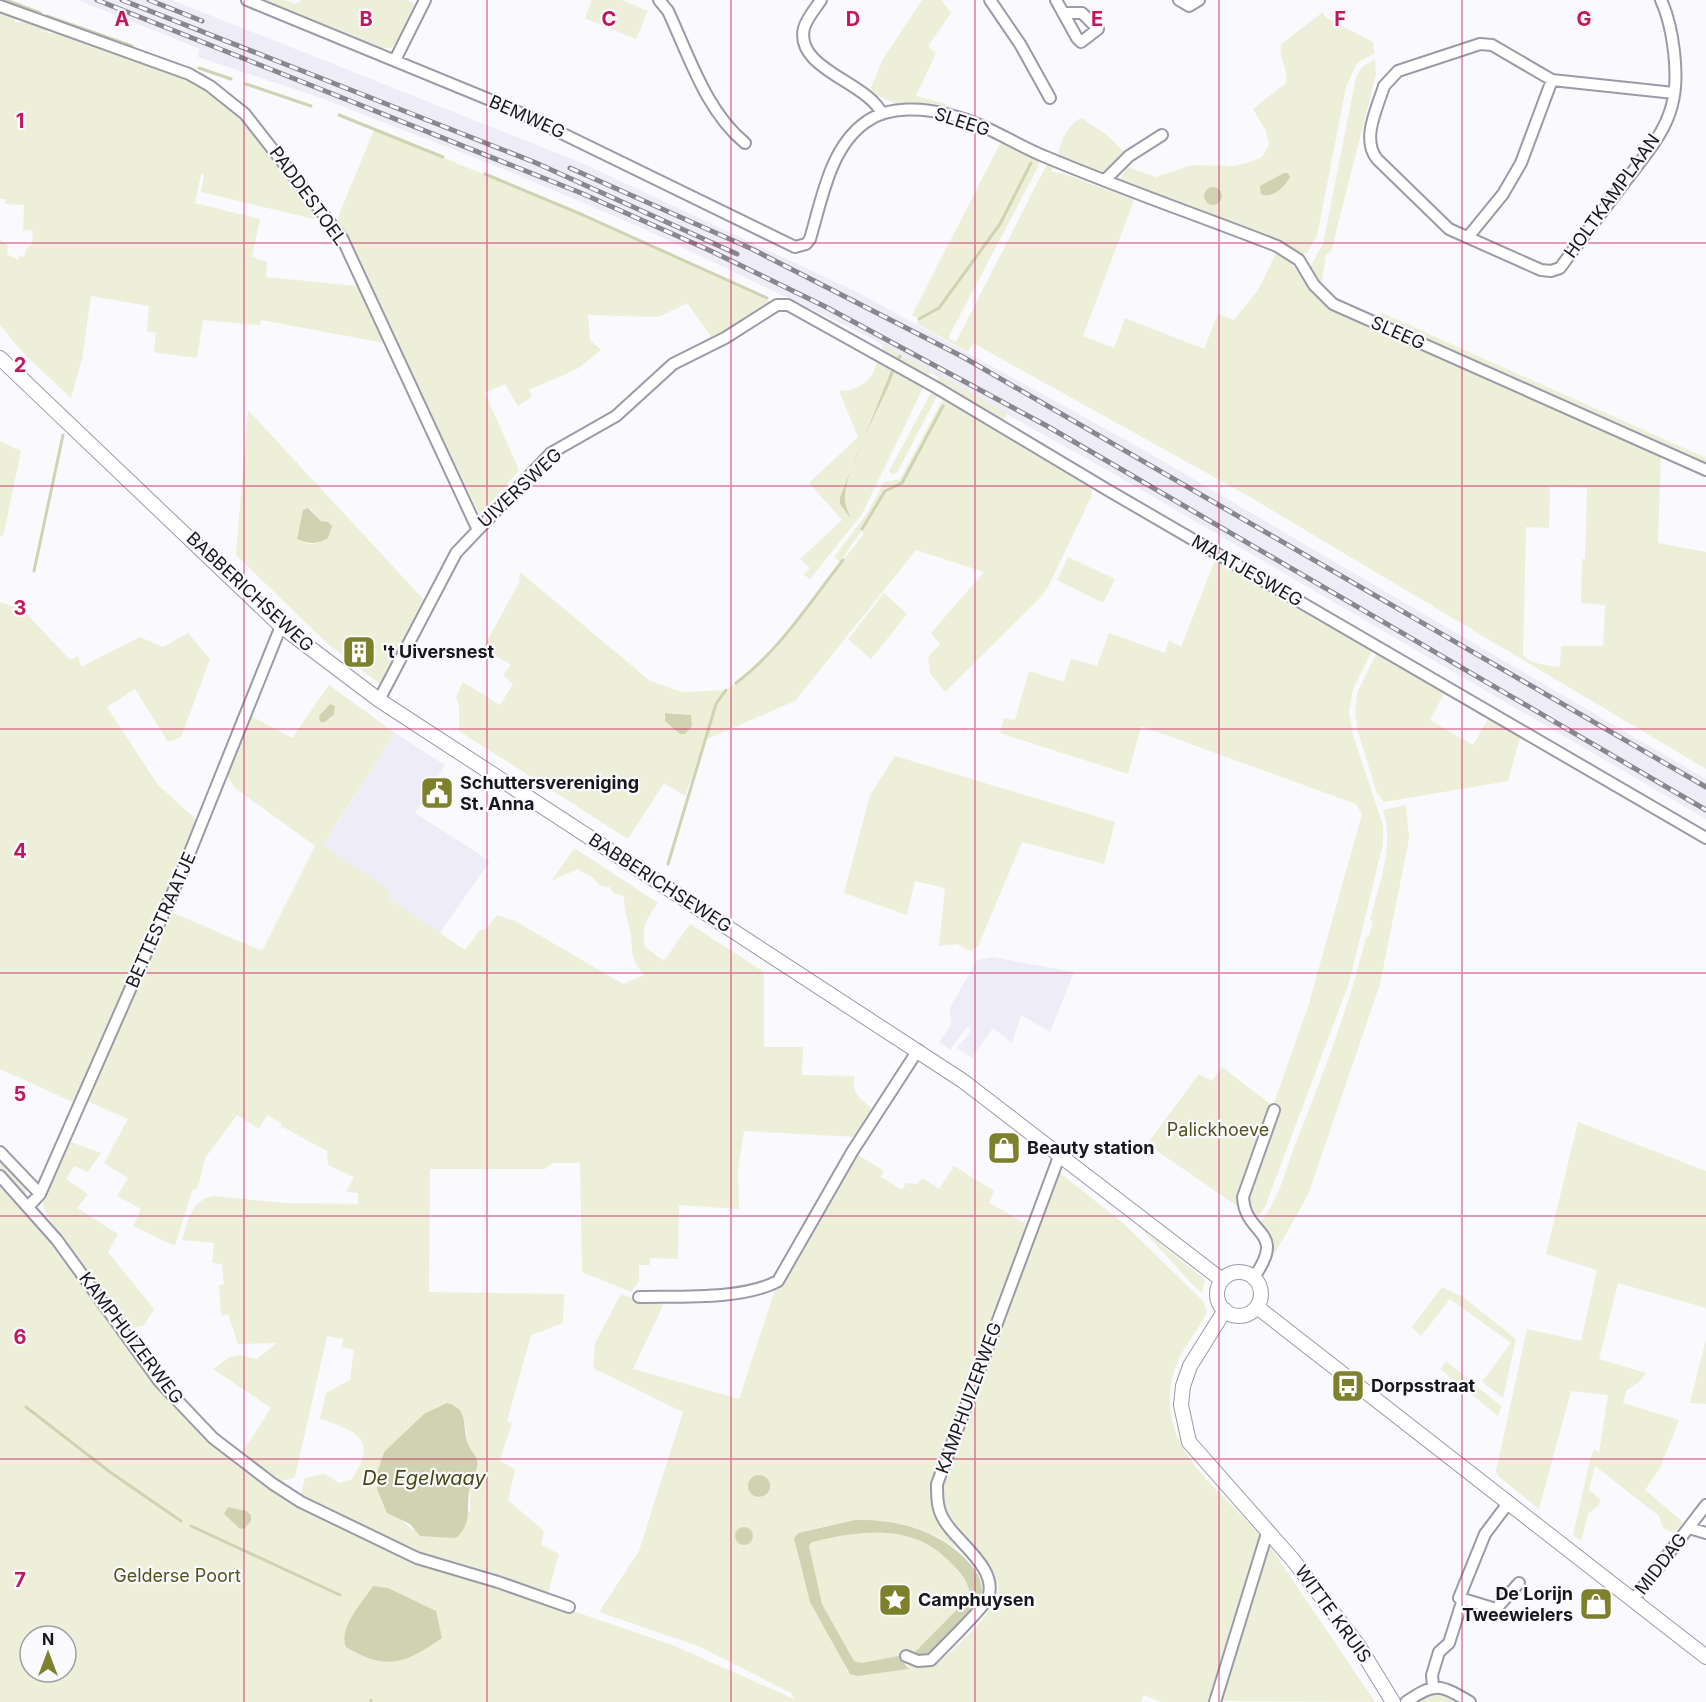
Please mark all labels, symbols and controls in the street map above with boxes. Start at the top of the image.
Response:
text: A [115,7,130,31]
text: B [359,7,373,31]
text: C [602,7,616,31]
text: D [846,7,860,31]
text: E [1091,7,1103,31]
text: F [1334,7,1346,31]
text: G [1576,7,1592,31]
street label: BEMWEG [486,91,568,143]
street label: SLEEG [932,103,992,140]
text: 1 [16,109,24,133]
street label: HOLTKAMPLAAN [1560,130,1664,262]
street label: PADDESTOEL [266,142,351,249]
street label: SLEEG [1368,311,1428,354]
text: 2 [14,353,26,377]
street label: UIVERSWEG [474,444,566,532]
street label: BABBERICHSEWEG [183,527,318,656]
street label: MAATJESWEG [1188,530,1306,611]
text: 3 [14,596,26,620]
building icon: 't Uiversnest [341,634,377,670]
place label: 't Uiversnest [382,641,495,662]
place label: Schuttersvereniging St. Anna [460,772,639,814]
public building icon: Schuttersvereniging St. Anna [419,775,455,811]
street label: BABBERICHSEWEG [585,829,736,937]
text: 4 [13,839,27,863]
street label: BETTESTRAATJE [121,849,200,991]
text: 5 [14,1082,26,1106]
park label: Palickhoeve [1167,1119,1269,1140]
shop icon: Beauty station [986,1130,1022,1166]
place label: Beauty station [1027,1137,1154,1158]
street label: KAMPHUIZERWEG [75,1268,188,1408]
street label: KAMPHUIZERWEG [931,1319,1006,1476]
text: 6 [14,1325,27,1349]
bus stop icon: Dorpsstraat [1330,1368,1366,1404]
place label: Dorpsstraat [1371,1375,1476,1396]
water label: De Egelwaay [362,1466,487,1490]
street label: MIDDAG [1630,1529,1691,1598]
street label: WITTE KRUIS [1291,1561,1376,1666]
park label: Gelderse Poort [113,1565,241,1586]
text: 7 [14,1568,26,1592]
place icon: Camphuysen [877,1582,913,1618]
place label: De Lorijn Tweewielers [1462,1583,1573,1625]
shop icon: De Lorijn Tweewielers [1578,1586,1614,1622]
place label: Camphuysen [918,1589,1035,1610]
north arrow [18,1624,78,1684]
text: N [42,1629,54,1649]

